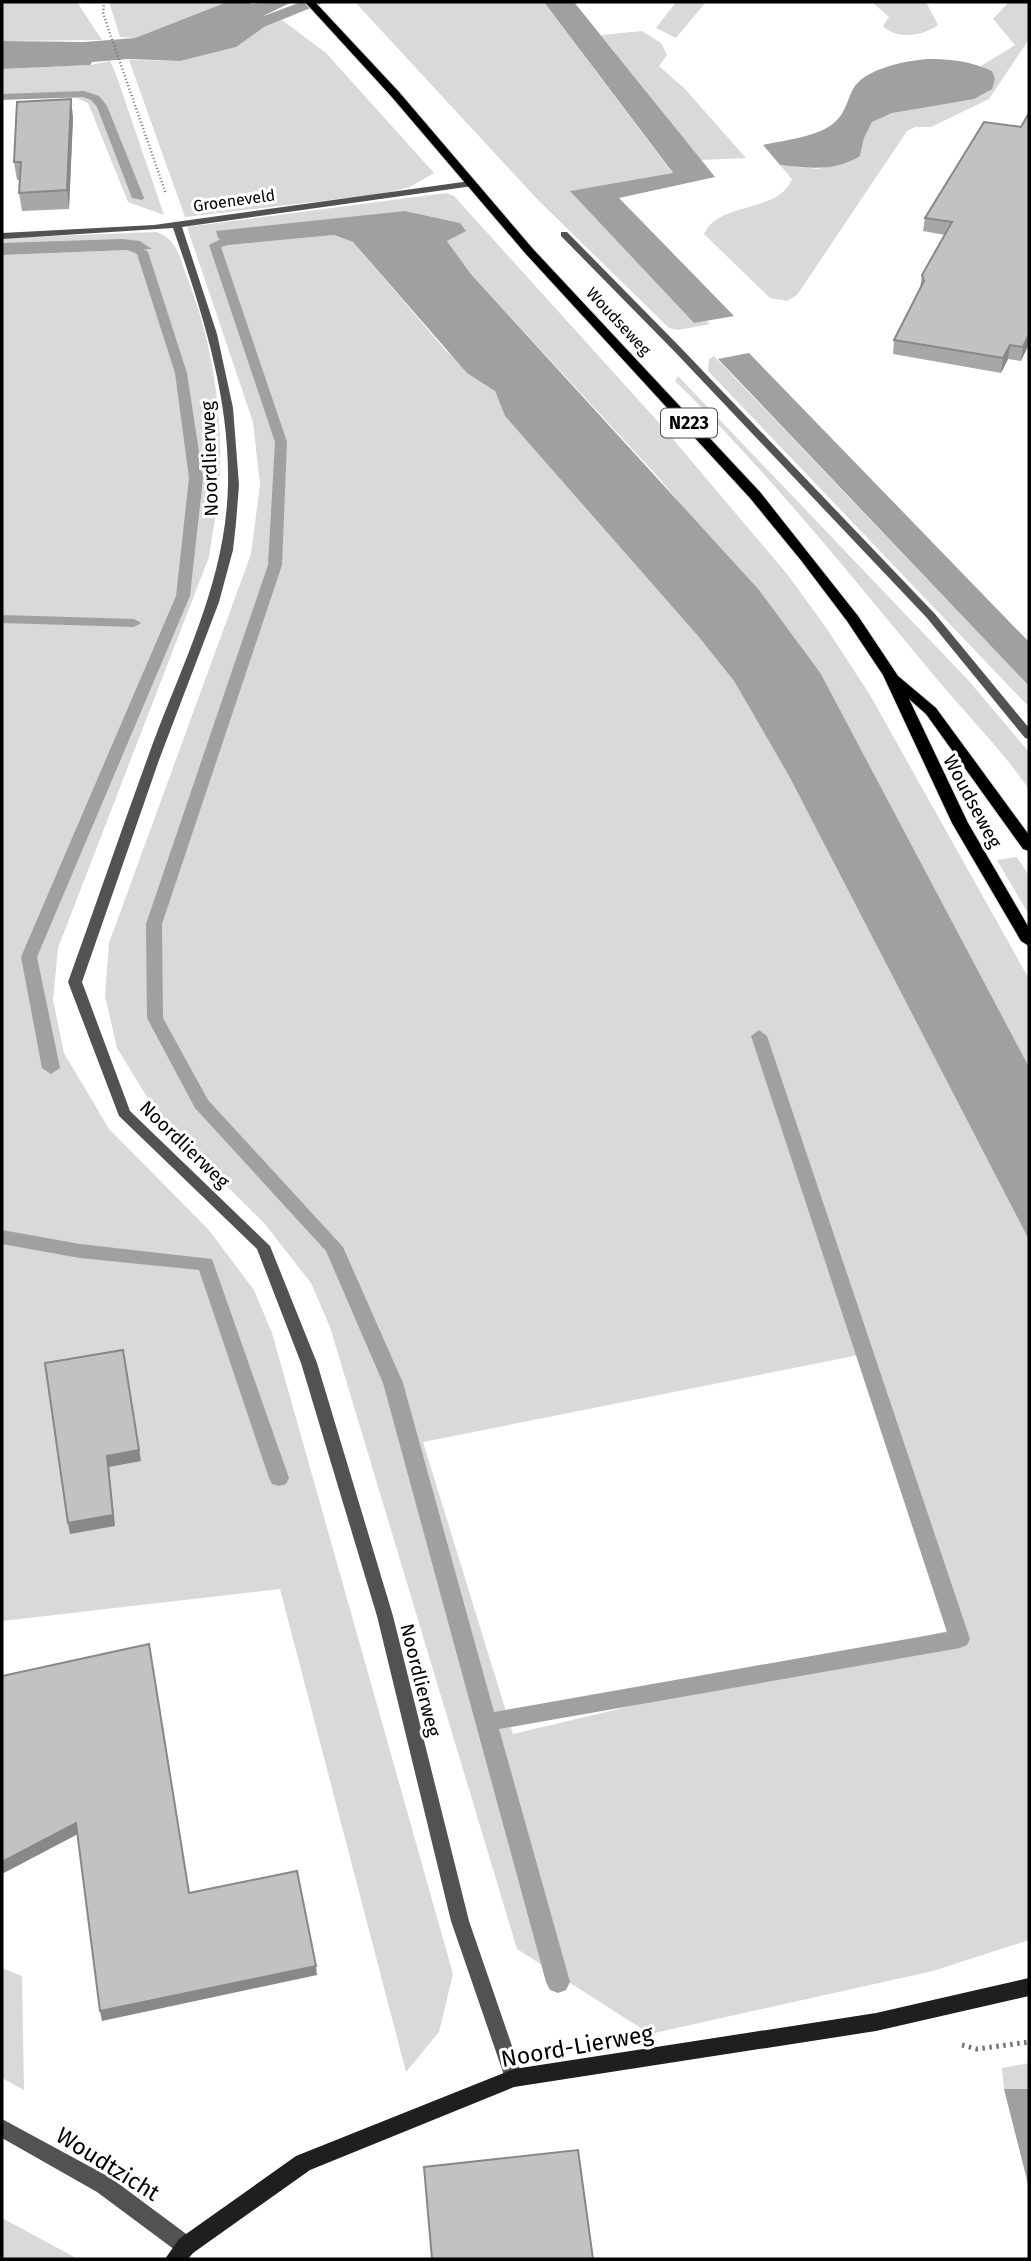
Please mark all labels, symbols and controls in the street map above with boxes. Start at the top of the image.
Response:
street label: Groeneveld [192,185,276,216]
street label: Woudseweg [582,283,655,360]
street label: Noordlierweg [196,401,223,517]
road number: N223 [661,408,717,438]
street label: Woudseweg [938,751,1007,852]
street label: Noordlierweg [135,1096,234,1193]
street label: Noordlierweg [395,1621,446,1739]
street label: Noord-Lierweg [499,2019,655,2073]
street label: Woudtzicht [51,2121,166,2207]

